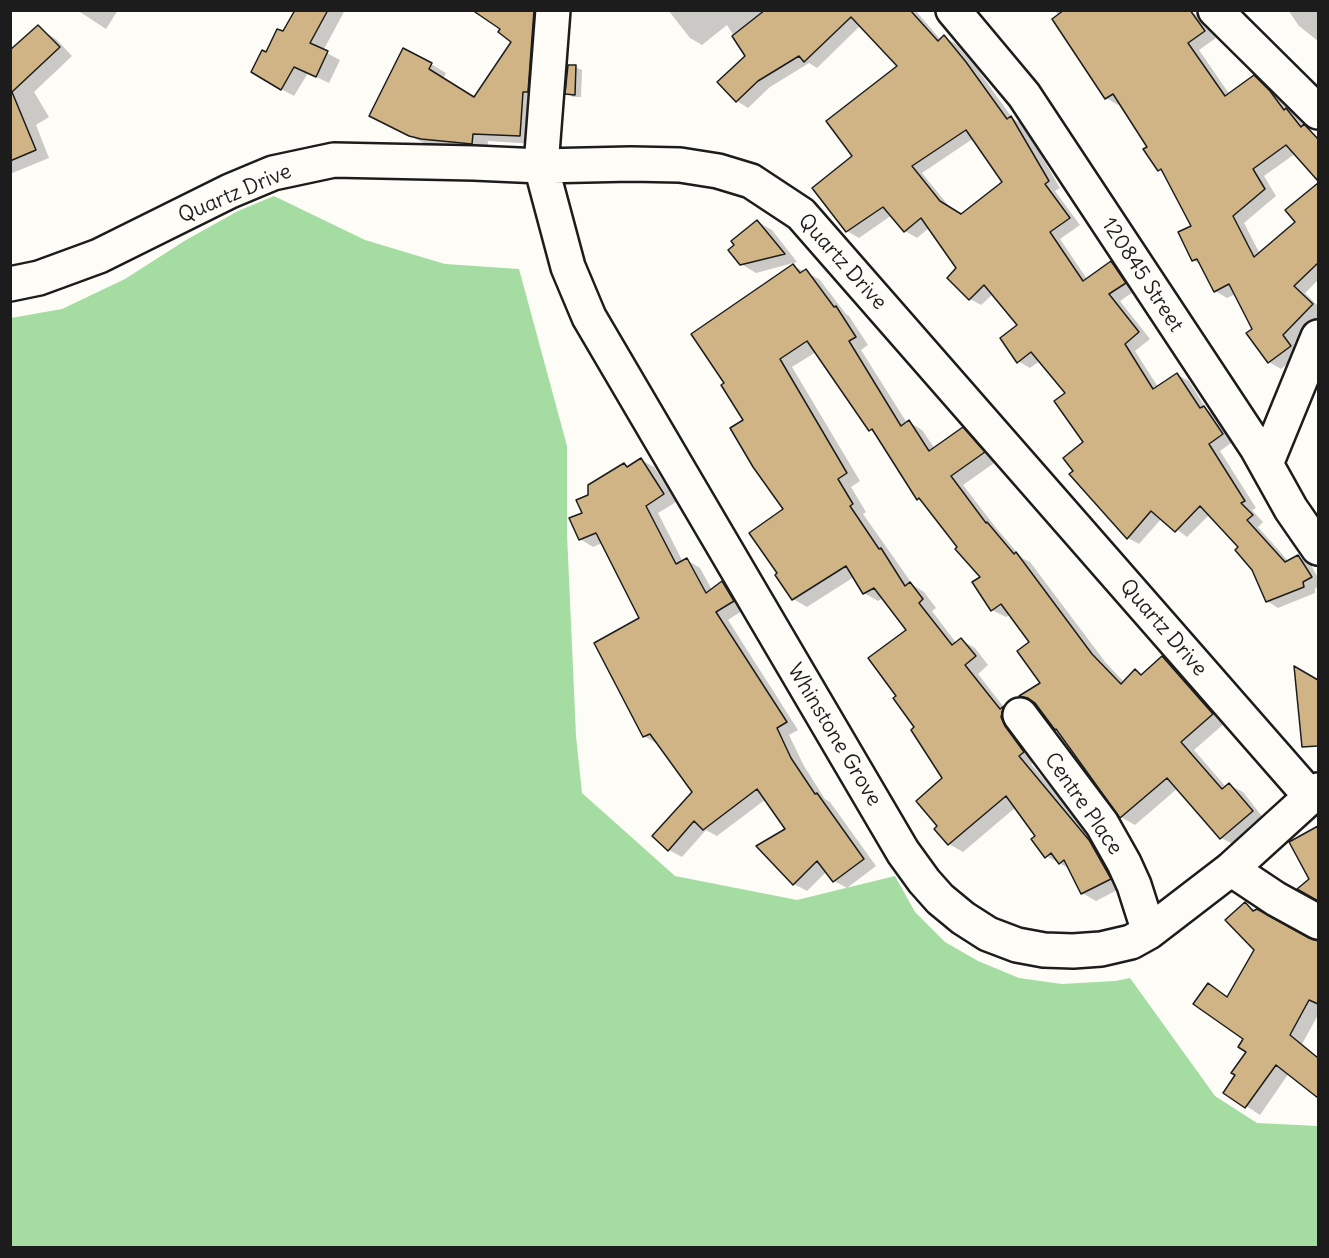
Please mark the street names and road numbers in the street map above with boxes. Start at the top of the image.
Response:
street label: Quartz Drive [175,159,295,229]
street label: Quartz Drive [792,209,892,315]
street label: 120845 Street [1096,213,1188,337]
street label: Quartz Drive [1114,574,1212,682]
street label: Whinstone Grove [782,659,886,811]
street label: Centre Place [1039,748,1127,860]

